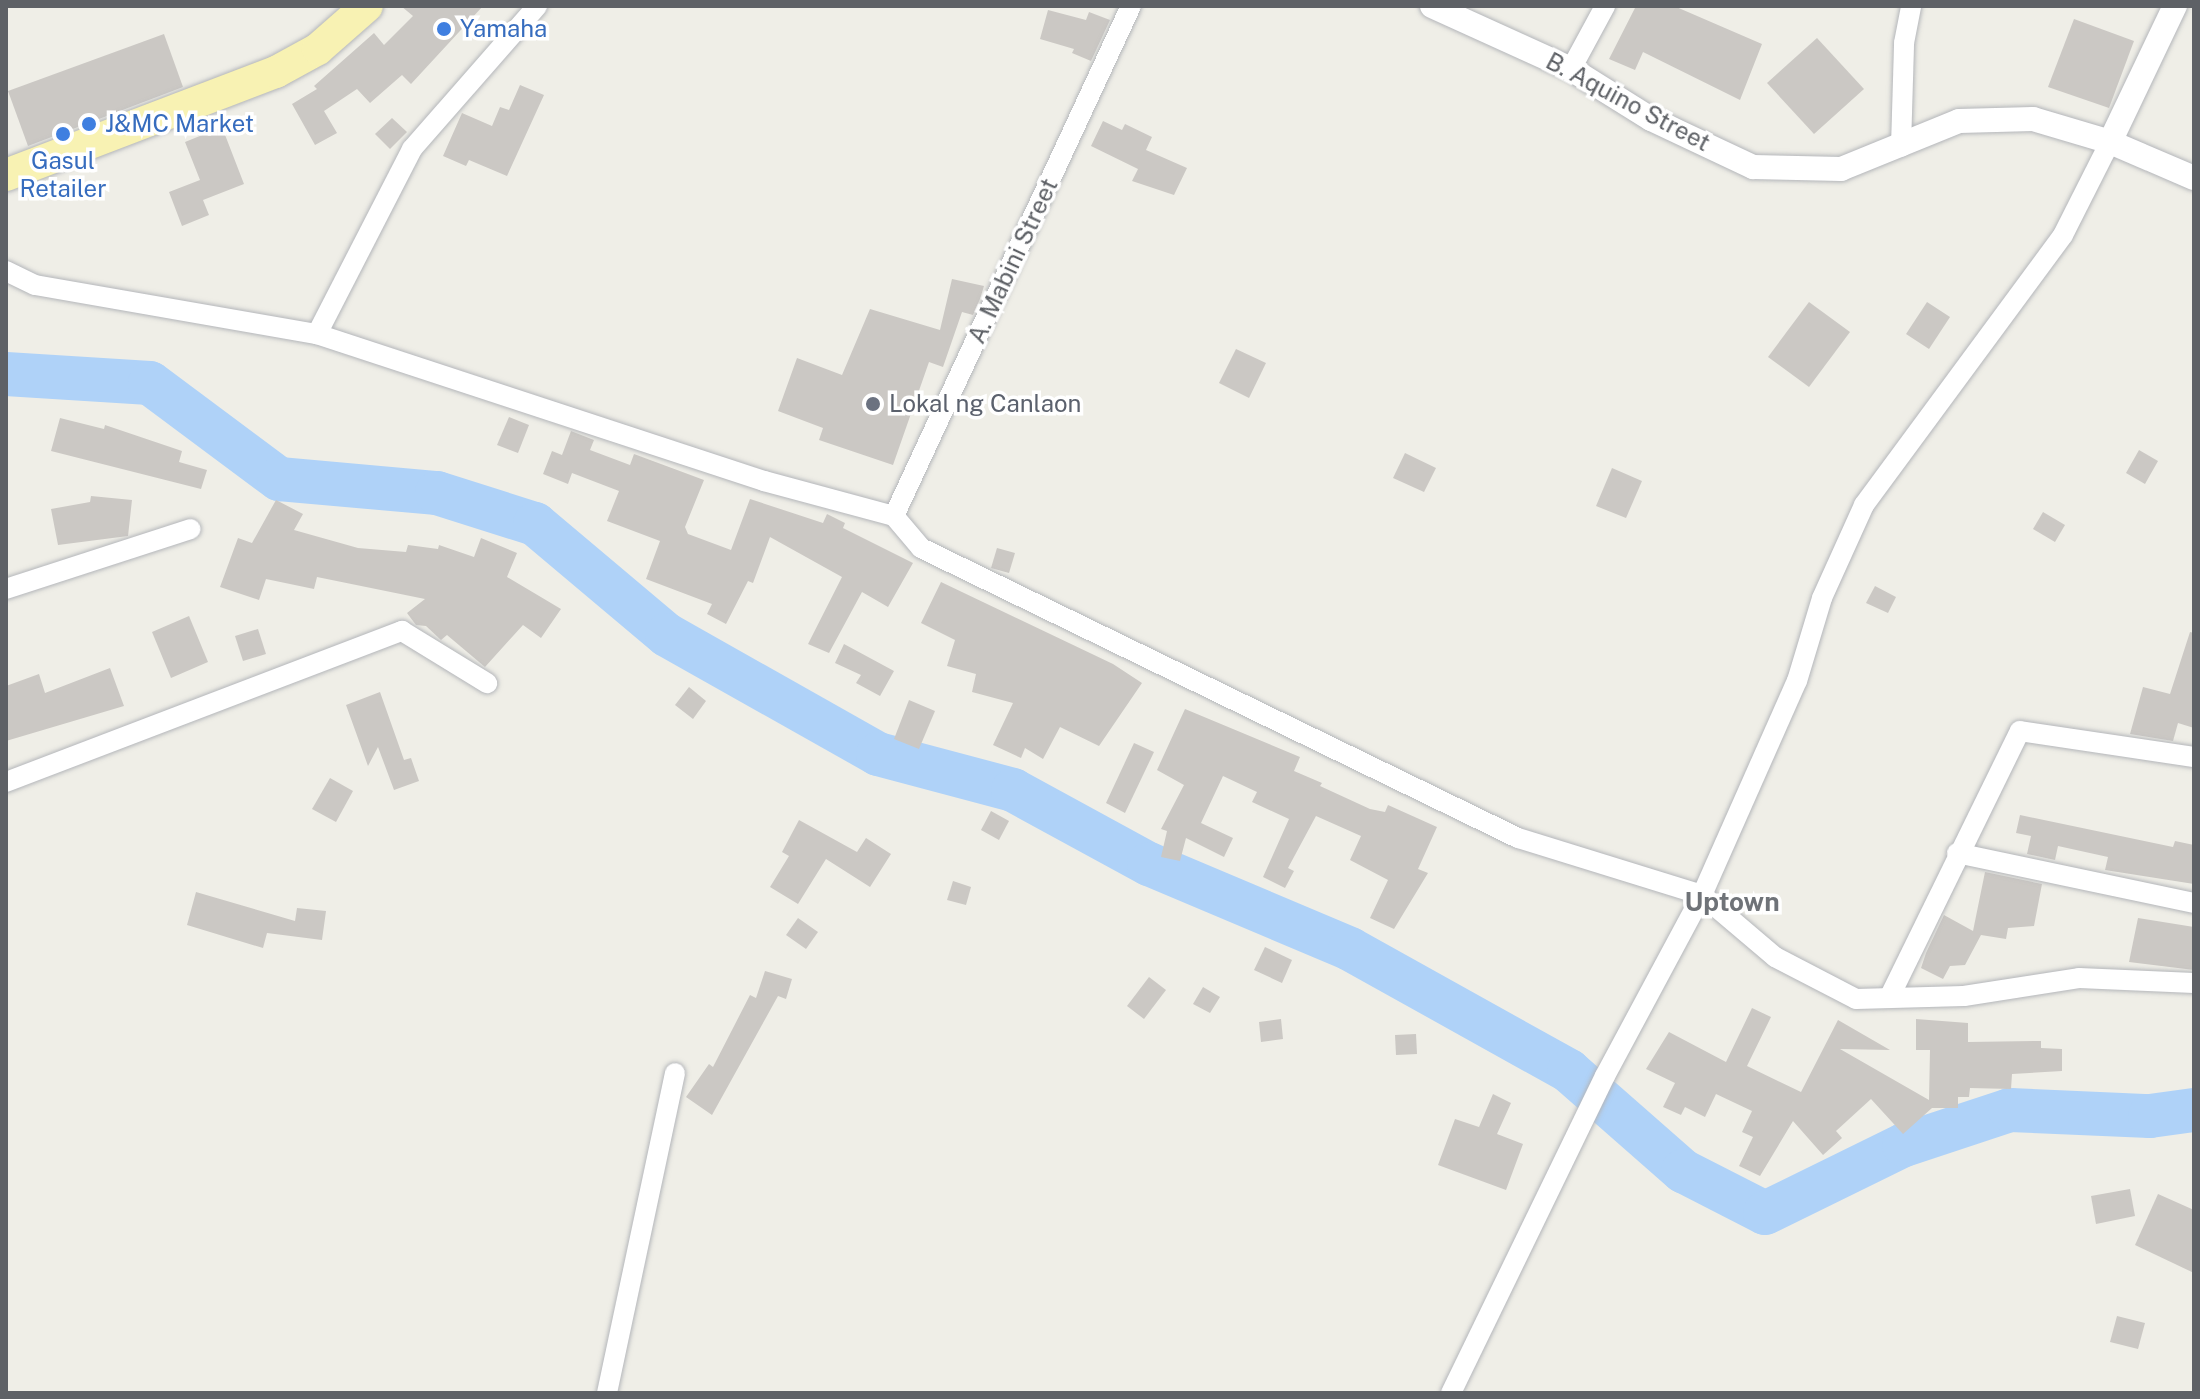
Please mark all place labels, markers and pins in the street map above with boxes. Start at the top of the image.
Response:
place label: Yamaha [460,15,547,43]
marker: Yamaha [435,20,453,38]
place label: J&MC Market [105,110,254,138]
marker: J&MC Market [80,115,98,133]
marker: Gasul Retailer [54,125,72,143]
place label: Gasul Retailer [19,147,107,203]
place label: Lokal ng Canlaon [889,390,1081,418]
marker: Lokal ng Canlaon [864,395,882,413]

